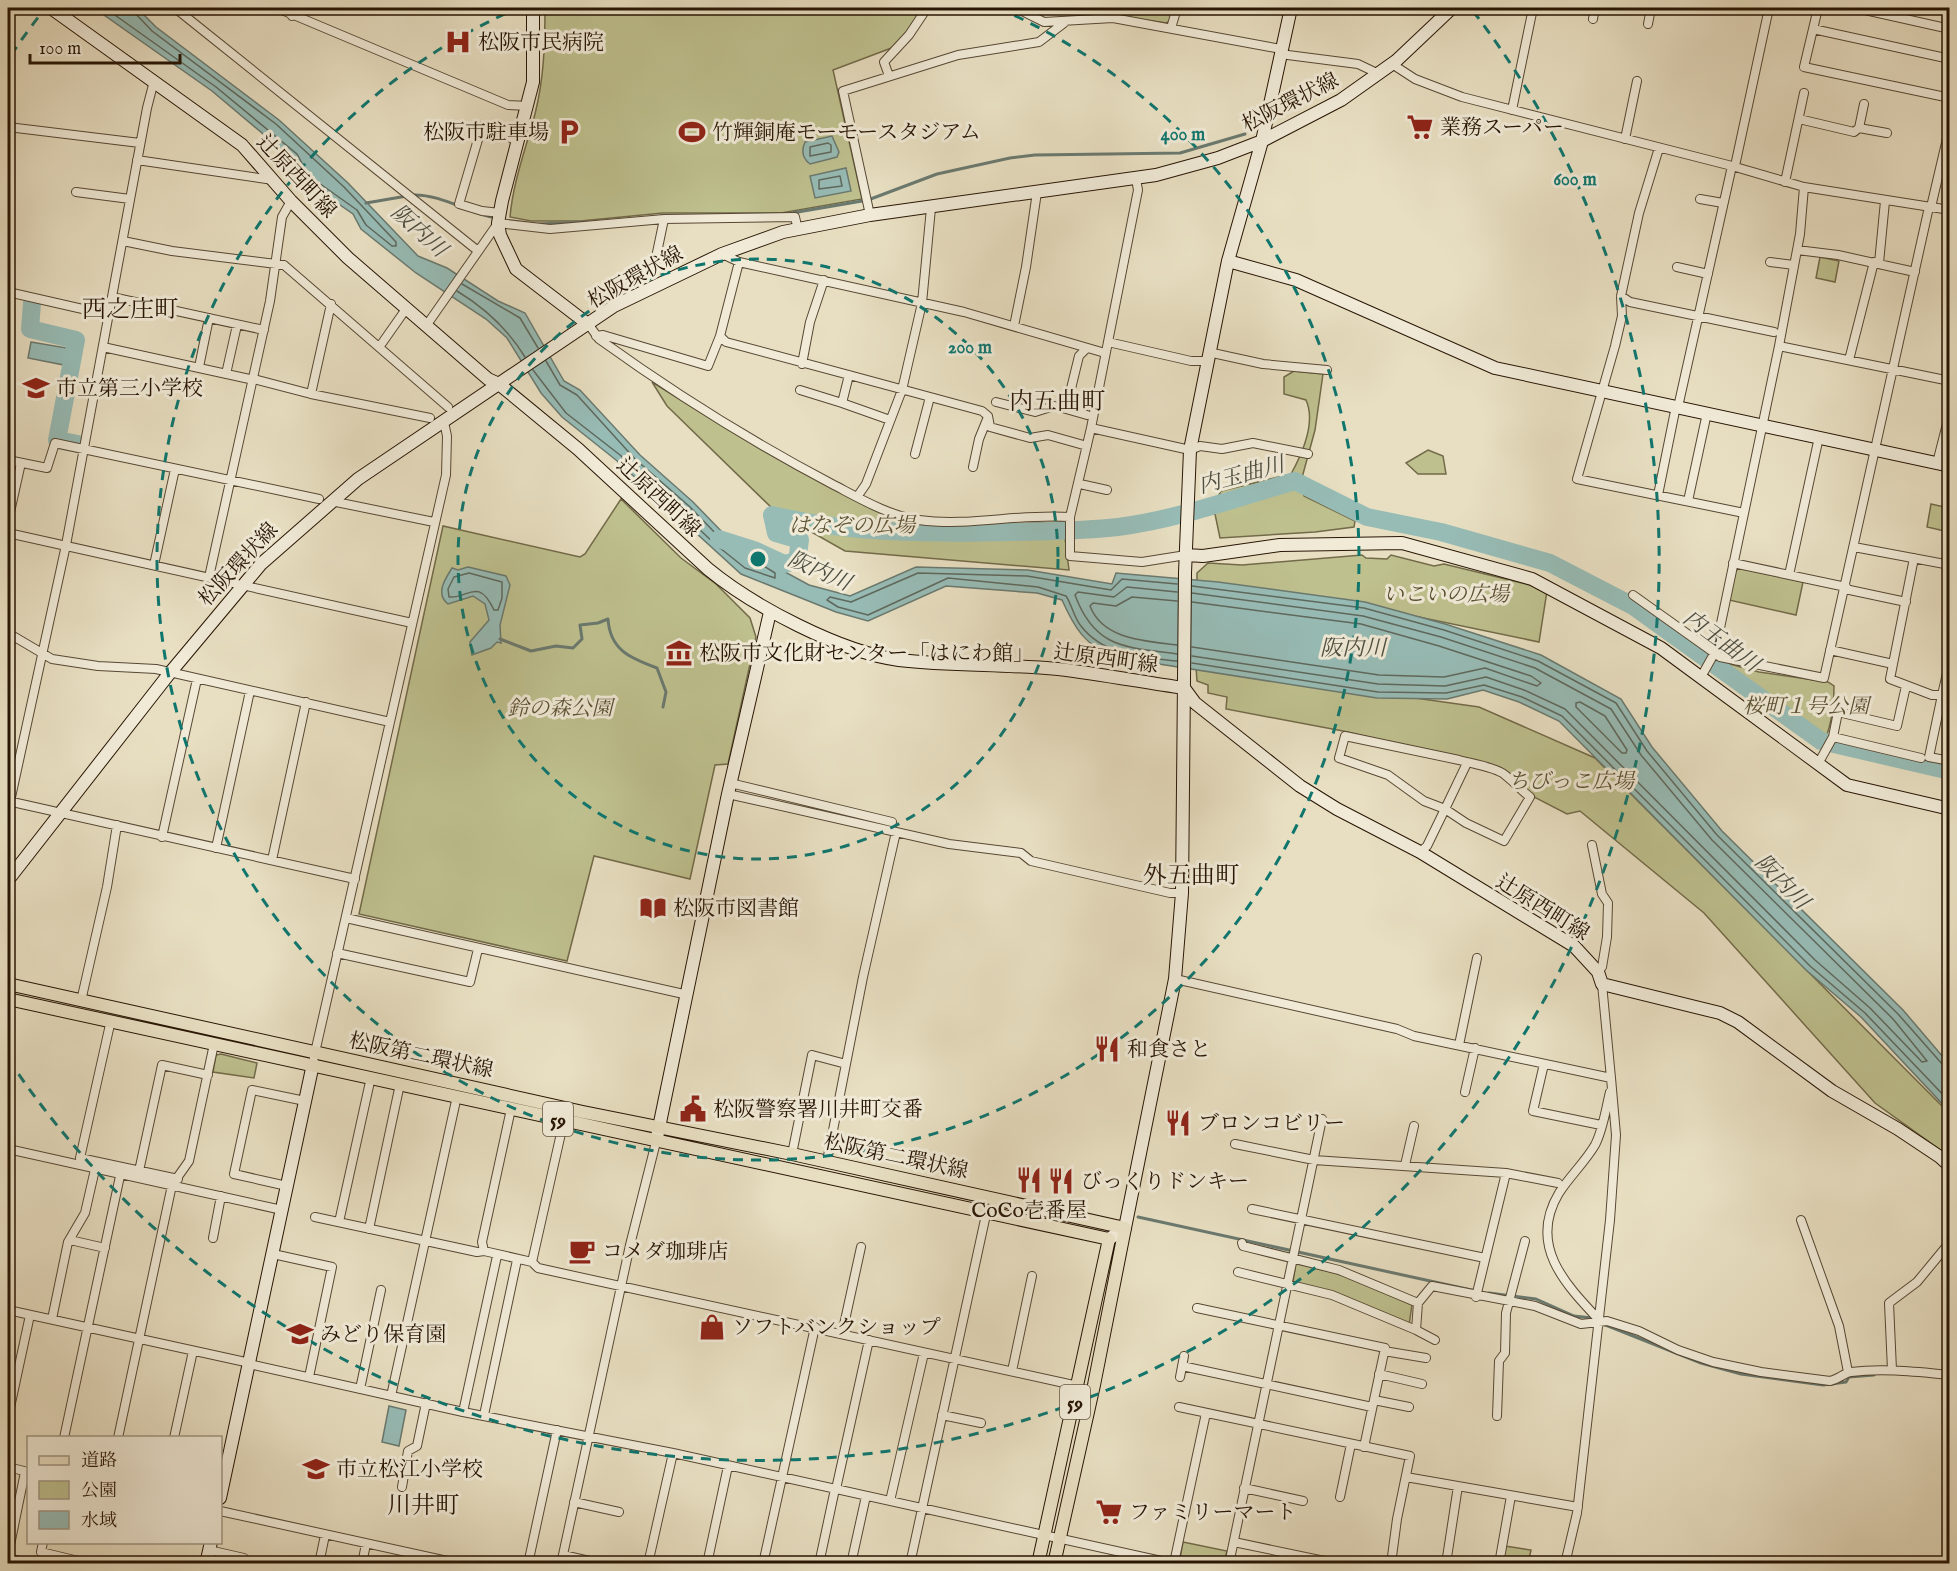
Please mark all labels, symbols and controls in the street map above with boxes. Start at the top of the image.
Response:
scale bar [30,27,180,65]
hospital icon: 松阪市民病院 [443,27,473,57]
place label: 松阪市民病院 [478,30,604,57]
text: 100 m [39,38,81,61]
street label: 松阪環状線 [1238,67,1344,139]
supermarket icon: 業務スーパー [1405,112,1435,142]
place label: 業務スーパー [1440,115,1564,142]
parking icon: 松阪市駐車場 [554,117,584,147]
sports icon: 竹輝銅庵モーモースタジアム [677,117,707,147]
place label: 松阪市駐車場 [423,120,549,147]
place label: 竹輝銅庵モーモースタジアム [712,120,981,147]
text: 400 m [1161,124,1205,147]
street label: 辻原西町線 [250,129,342,225]
text: 600 m [1553,169,1597,192]
water label: 阪内川 [385,199,454,265]
street label: 松阪環状線 [583,241,688,316]
district label: 西之庄町 [82,295,178,326]
text: 200 m [948,337,992,360]
school or university icon: 市立第三小学校 [21,373,51,403]
place label: 市立第三小学校 [56,376,203,403]
district label: 内五曲町 [1009,387,1105,418]
water label: 内玉曲川 [1195,451,1290,501]
street label: 辻原西町線 [610,452,706,544]
park label: はなぞの広場 [789,513,917,540]
street label: 松阪環状線 [193,517,285,613]
water label: 阪内川 [783,546,857,599]
centre of rings [748,549,768,569]
park label: いこいの広場 [1383,582,1511,609]
water label: 内玉曲川 [1677,604,1766,680]
water label: 阪内川 [1320,635,1388,663]
museum icon: 松阪市文化財センター「はにわ館」 [664,638,694,668]
street label: 辻原西町線 [1052,639,1160,680]
place label: 松阪市文化財センター「はにわ館」 [699,641,1034,668]
park label: 桜町１号公園 [1743,694,1872,721]
park label: 鈴の森公園 [508,696,615,723]
park label: ちびっこ広場 [1508,769,1636,796]
water label: 阪内川 [1749,849,1816,917]
district label: 外五曲町 [1143,861,1239,892]
street label: 辻原西町線 [1491,869,1594,948]
library icon: 松阪市図書館 [638,893,668,923]
place label: 松阪市図書館 [673,896,799,923]
street label: 松阪第二環状線 [346,1028,495,1085]
restaurant icon: 和食さと [1092,1034,1122,1064]
place label: 和食さと [1127,1037,1211,1064]
public building icon: 松阪警察署川井町交番 [678,1094,708,1124]
place label: 松阪警察署川井町交番 [713,1097,923,1124]
road number: 59 [543,1102,573,1136]
restaurant icon: ブロンコビリー [1163,1108,1193,1138]
place label: ブロンコビリー [1198,1111,1345,1138]
street label: 松阪第二環状線 [821,1129,970,1186]
restaurant icon: CoCo壱番屋 [1014,1165,1044,1195]
restaurant icon: びっくりドンキー [1046,1166,1076,1196]
place label: びっくりドンキー [1081,1169,1249,1196]
place label: CoCo壱番屋 [971,1198,1087,1225]
cafe icon: コメダ珈琲店 [567,1236,597,1266]
place label: コメダ珈琲店 [602,1239,728,1266]
shop icon: ソフトバンクショップ [697,1312,727,1342]
place label: ソフトバンクショップ [732,1315,941,1342]
school or university icon: みどり保育園 [285,1319,315,1349]
place label: みどり保育園 [320,1322,446,1349]
road number: 59 [1060,1385,1090,1419]
legend [27,1436,222,1544]
text: 道路 [81,1450,117,1473]
school or university icon: 市立松江小学校 [301,1454,331,1484]
place label: 市立松江小学校 [336,1457,483,1484]
text: 公園 [81,1480,117,1503]
district label: 川井町 [387,1491,459,1522]
supermarket icon: ファミリーマート [1094,1497,1124,1527]
place label: ファミリーマート [1129,1500,1297,1527]
text: 水域 [81,1510,117,1533]

